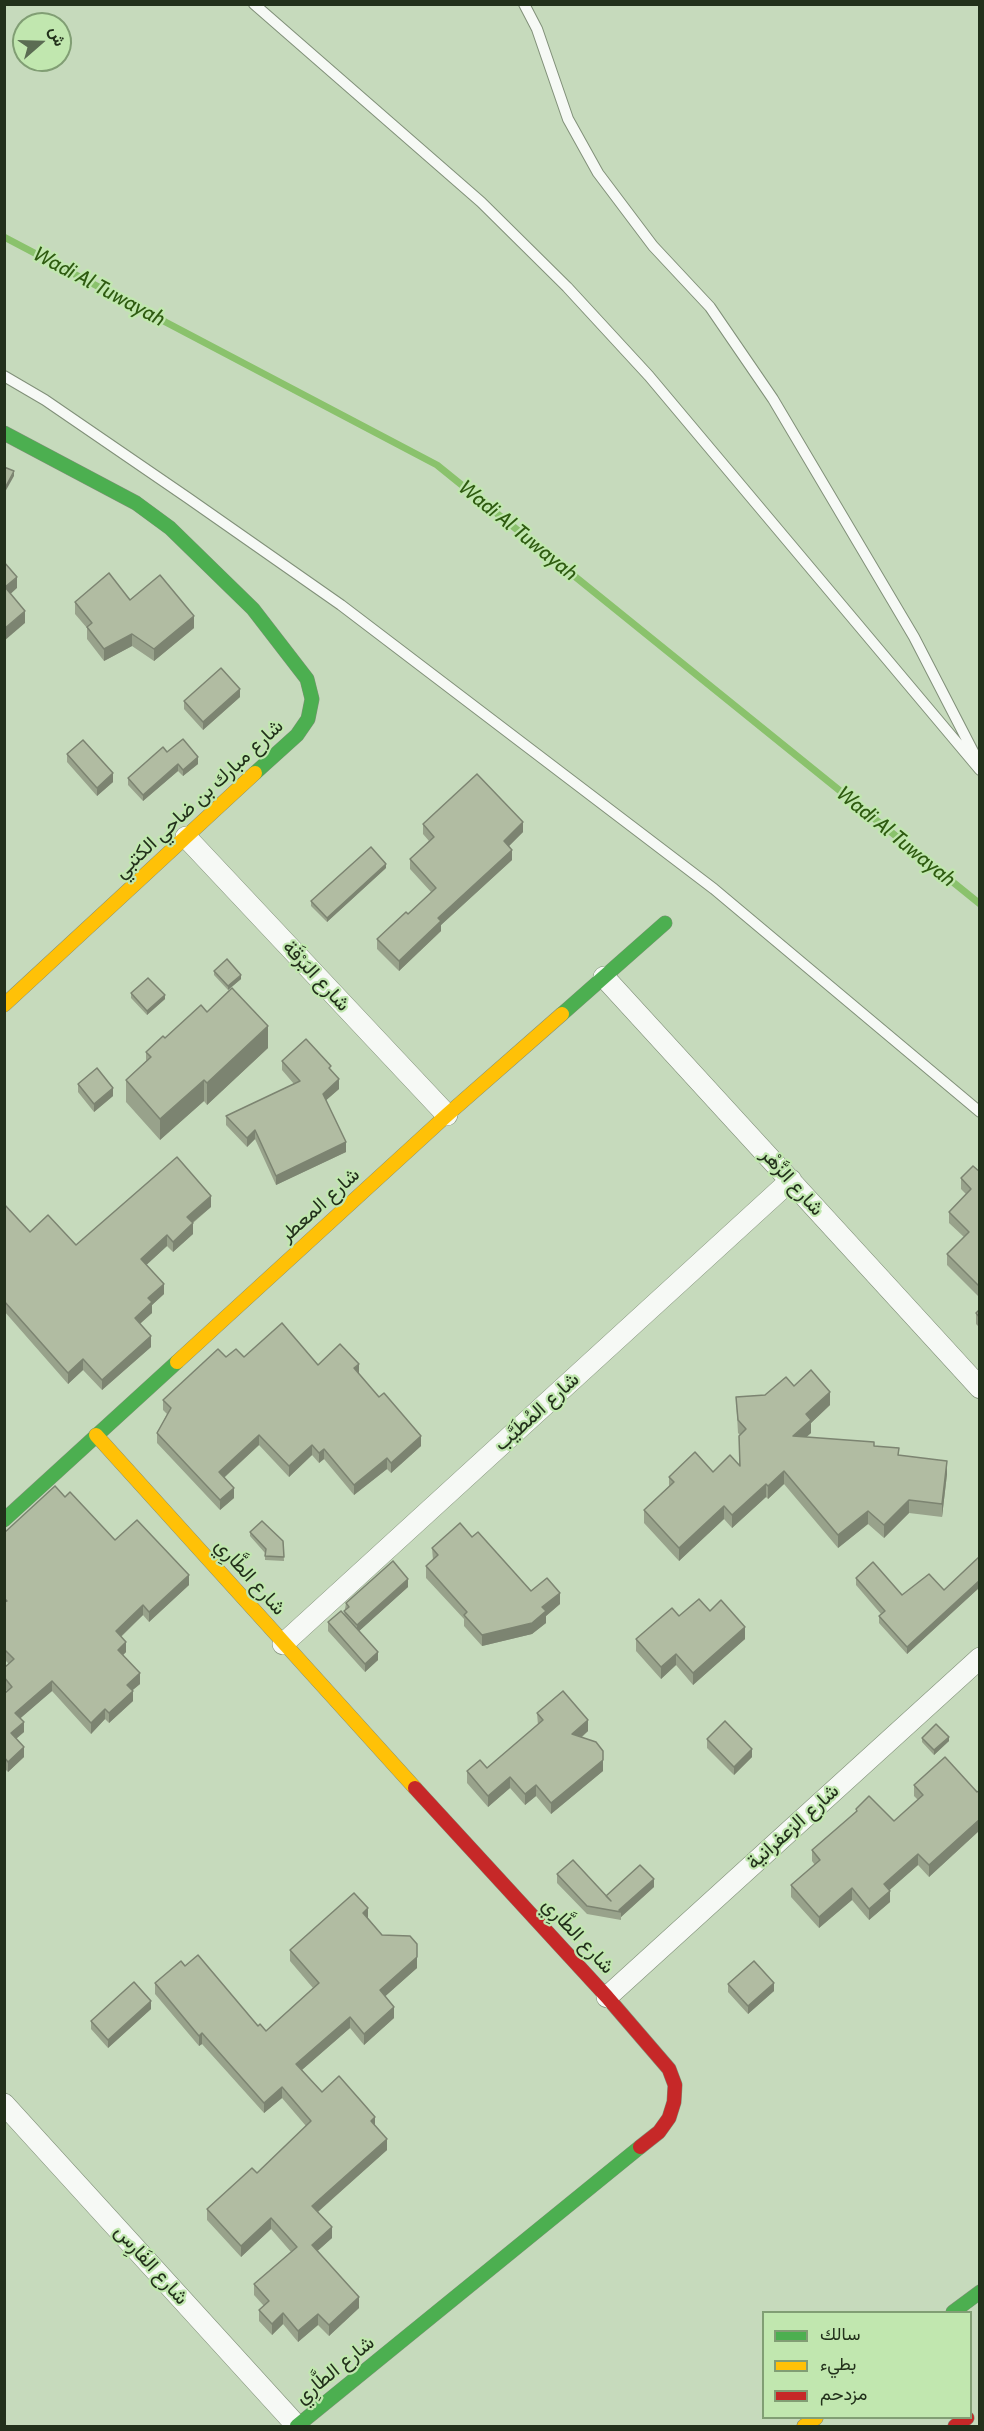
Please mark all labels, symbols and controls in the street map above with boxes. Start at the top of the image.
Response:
north arrow [12,12,72,72]
text: ش [45,24,70,49]
water label: Wadi Al Tuwayah [29,242,169,332]
water label: Wadi Al Tuwayah [453,475,583,587]
street label: شارع مبارك بن ضاحي الكتبي [110,714,288,884]
water label: Wadi Al Tuwayah [831,781,961,893]
street label: شارع البَرْقَة [277,936,355,1016]
street label: شارع الزَّهْر [755,1143,829,1221]
street label: شارع المعطر [275,1163,365,1247]
street label: شارع المُطَيَّب [490,1368,584,1456]
street label: شارع الطَّارِي [209,1534,291,1620]
street label: شارع الزعفرانية [742,1779,844,1875]
street label: شارع الطَّارِي [537,1893,619,1979]
street label: شارع الفَارِس [109,2220,193,2310]
legend [762,2311,972,2419]
text: سالك [820,2323,860,2345]
street label: شارع الطَّارِي [291,2331,379,2409]
text: بطيء [820,2353,856,2375]
text: مزدحم [820,2383,867,2405]

